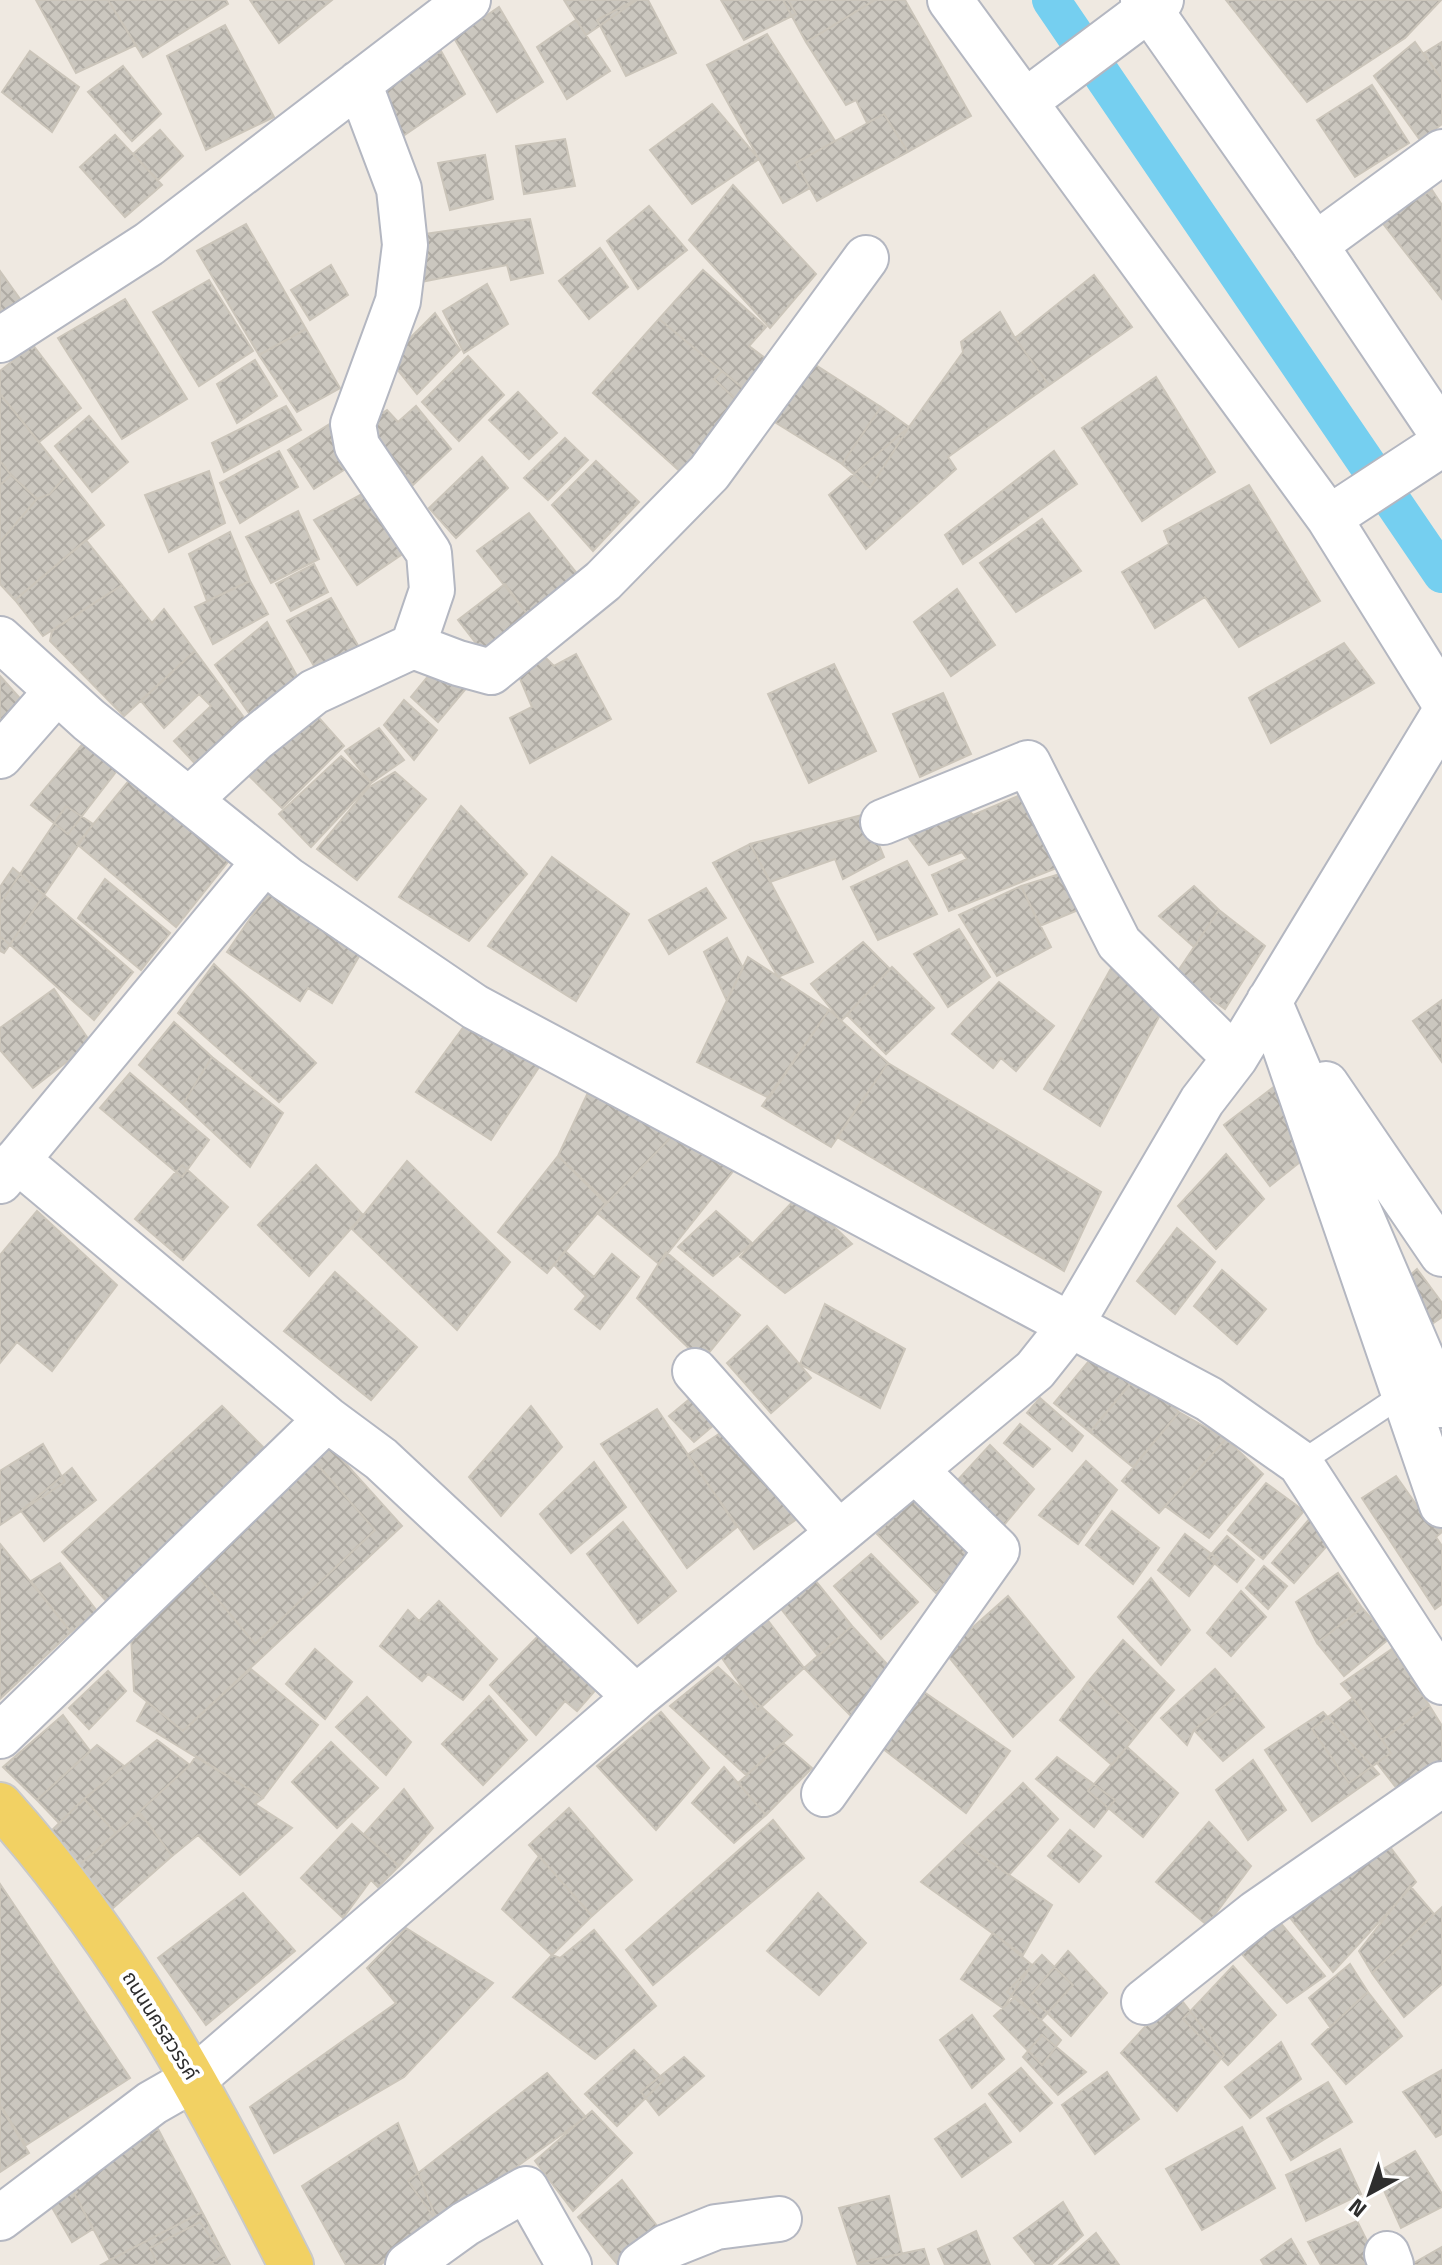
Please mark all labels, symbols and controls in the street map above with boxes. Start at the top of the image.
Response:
street label: ถนนนครสวรรค์ [115,1964,207,2086]
north arrow [1330,2153,1410,2233]
text: N [1340,2190,1374,2226]

